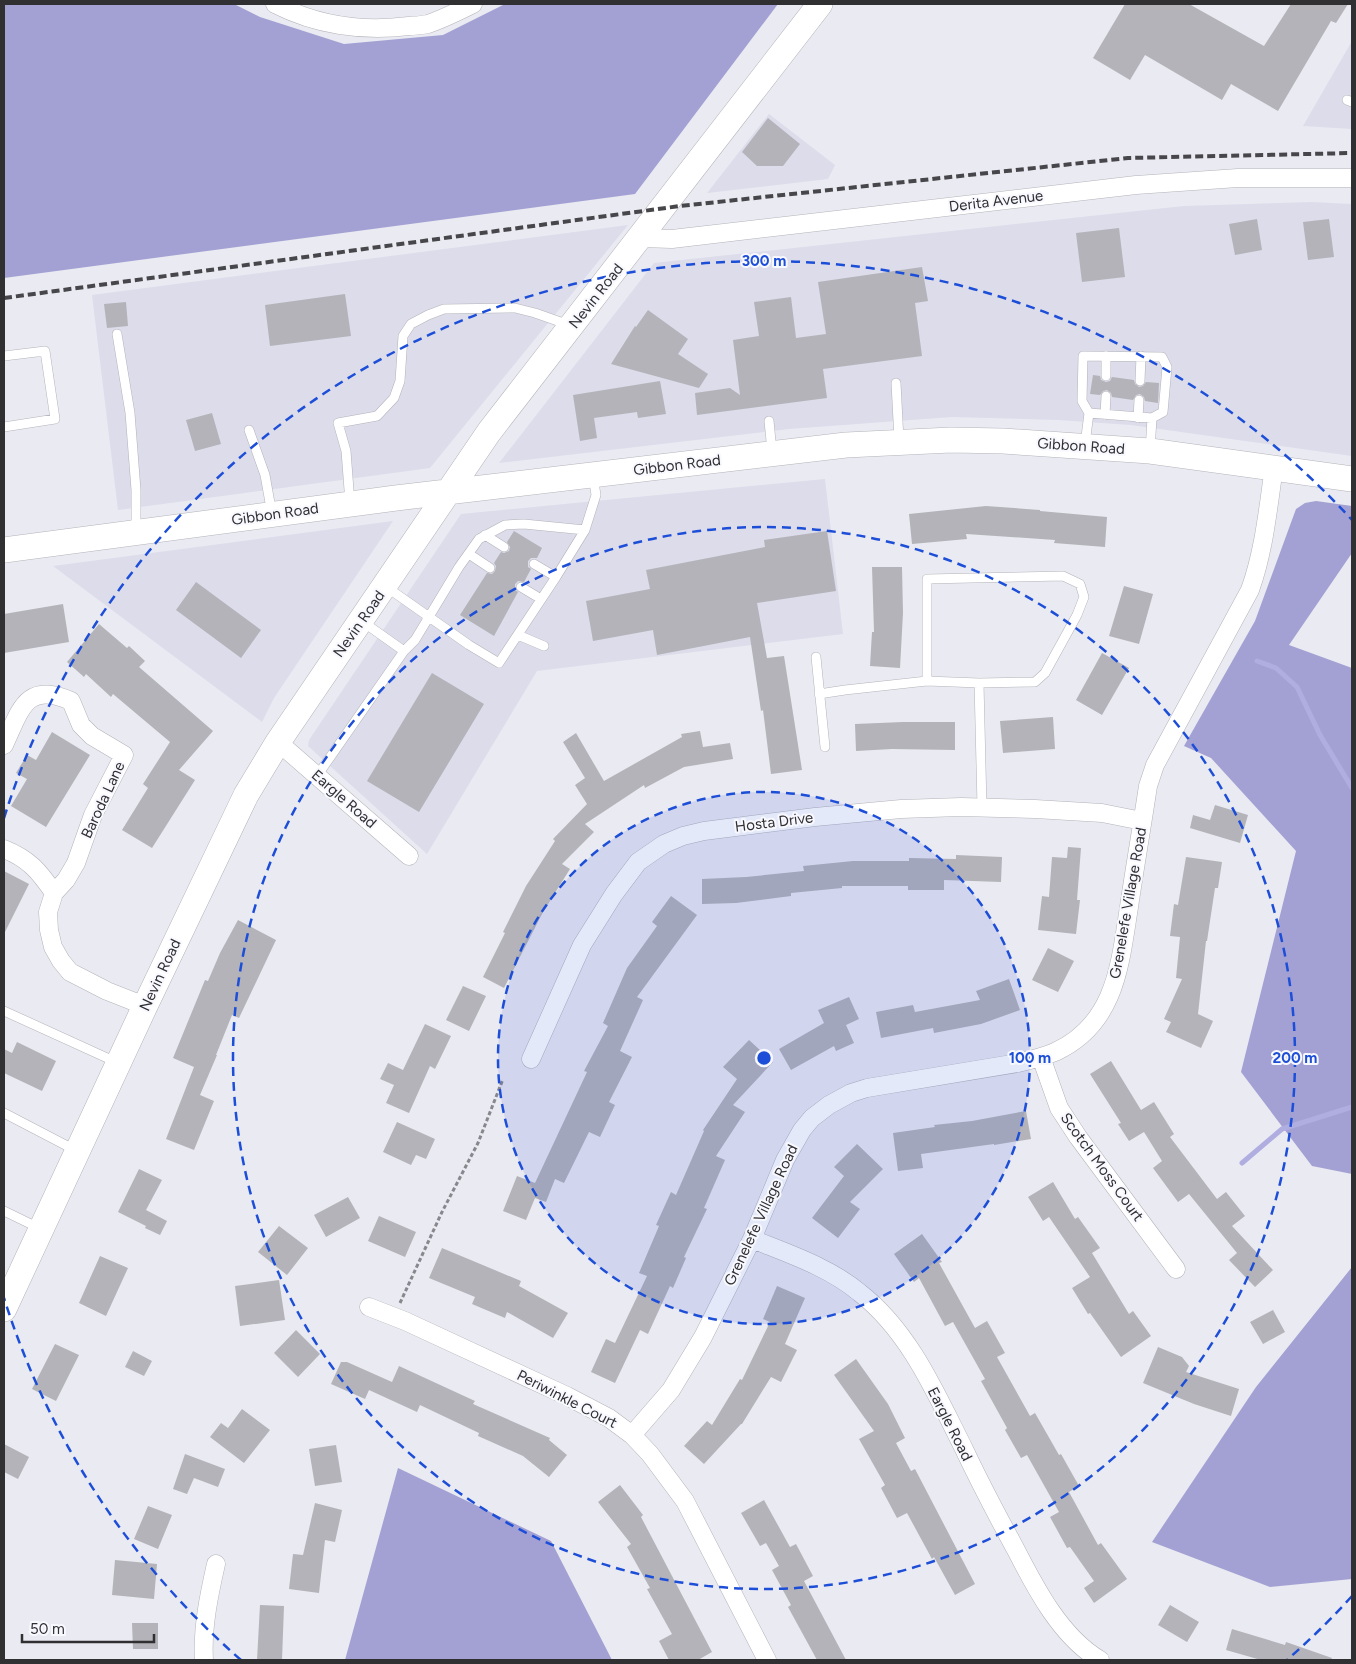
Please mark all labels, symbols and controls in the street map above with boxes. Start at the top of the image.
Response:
street label: Derita Avenue [948,186,1044,216]
text: 300 m [742,252,786,270]
street label: Nevin Road [565,260,627,332]
street label: Gibbon Road [1037,434,1125,458]
street label: Gibbon Road [632,451,722,479]
street label: Gibbon Road [230,499,320,529]
street label: Nevin Road [329,587,389,661]
street label: Baroda Lane [77,759,129,841]
street label: Eargle Road [308,766,380,832]
street label: Hosta Drive [734,808,814,836]
street label: Grenelefe Village Road [1106,826,1150,980]
street label: Nevin Road [135,936,185,1014]
centre of rings [755,1049,773,1067]
text: 100 m [1009,1049,1051,1067]
text: 200 m [1273,1049,1317,1067]
street label: Scotch Moss Court [1057,1109,1148,1225]
street label: Grenelefe Village Road [720,1142,802,1288]
street label: Periwinkle Court [514,1366,620,1432]
street label: Eargle Road [924,1384,976,1464]
scale bar [22,1612,155,1644]
text: 50 m [30,1620,65,1638]

